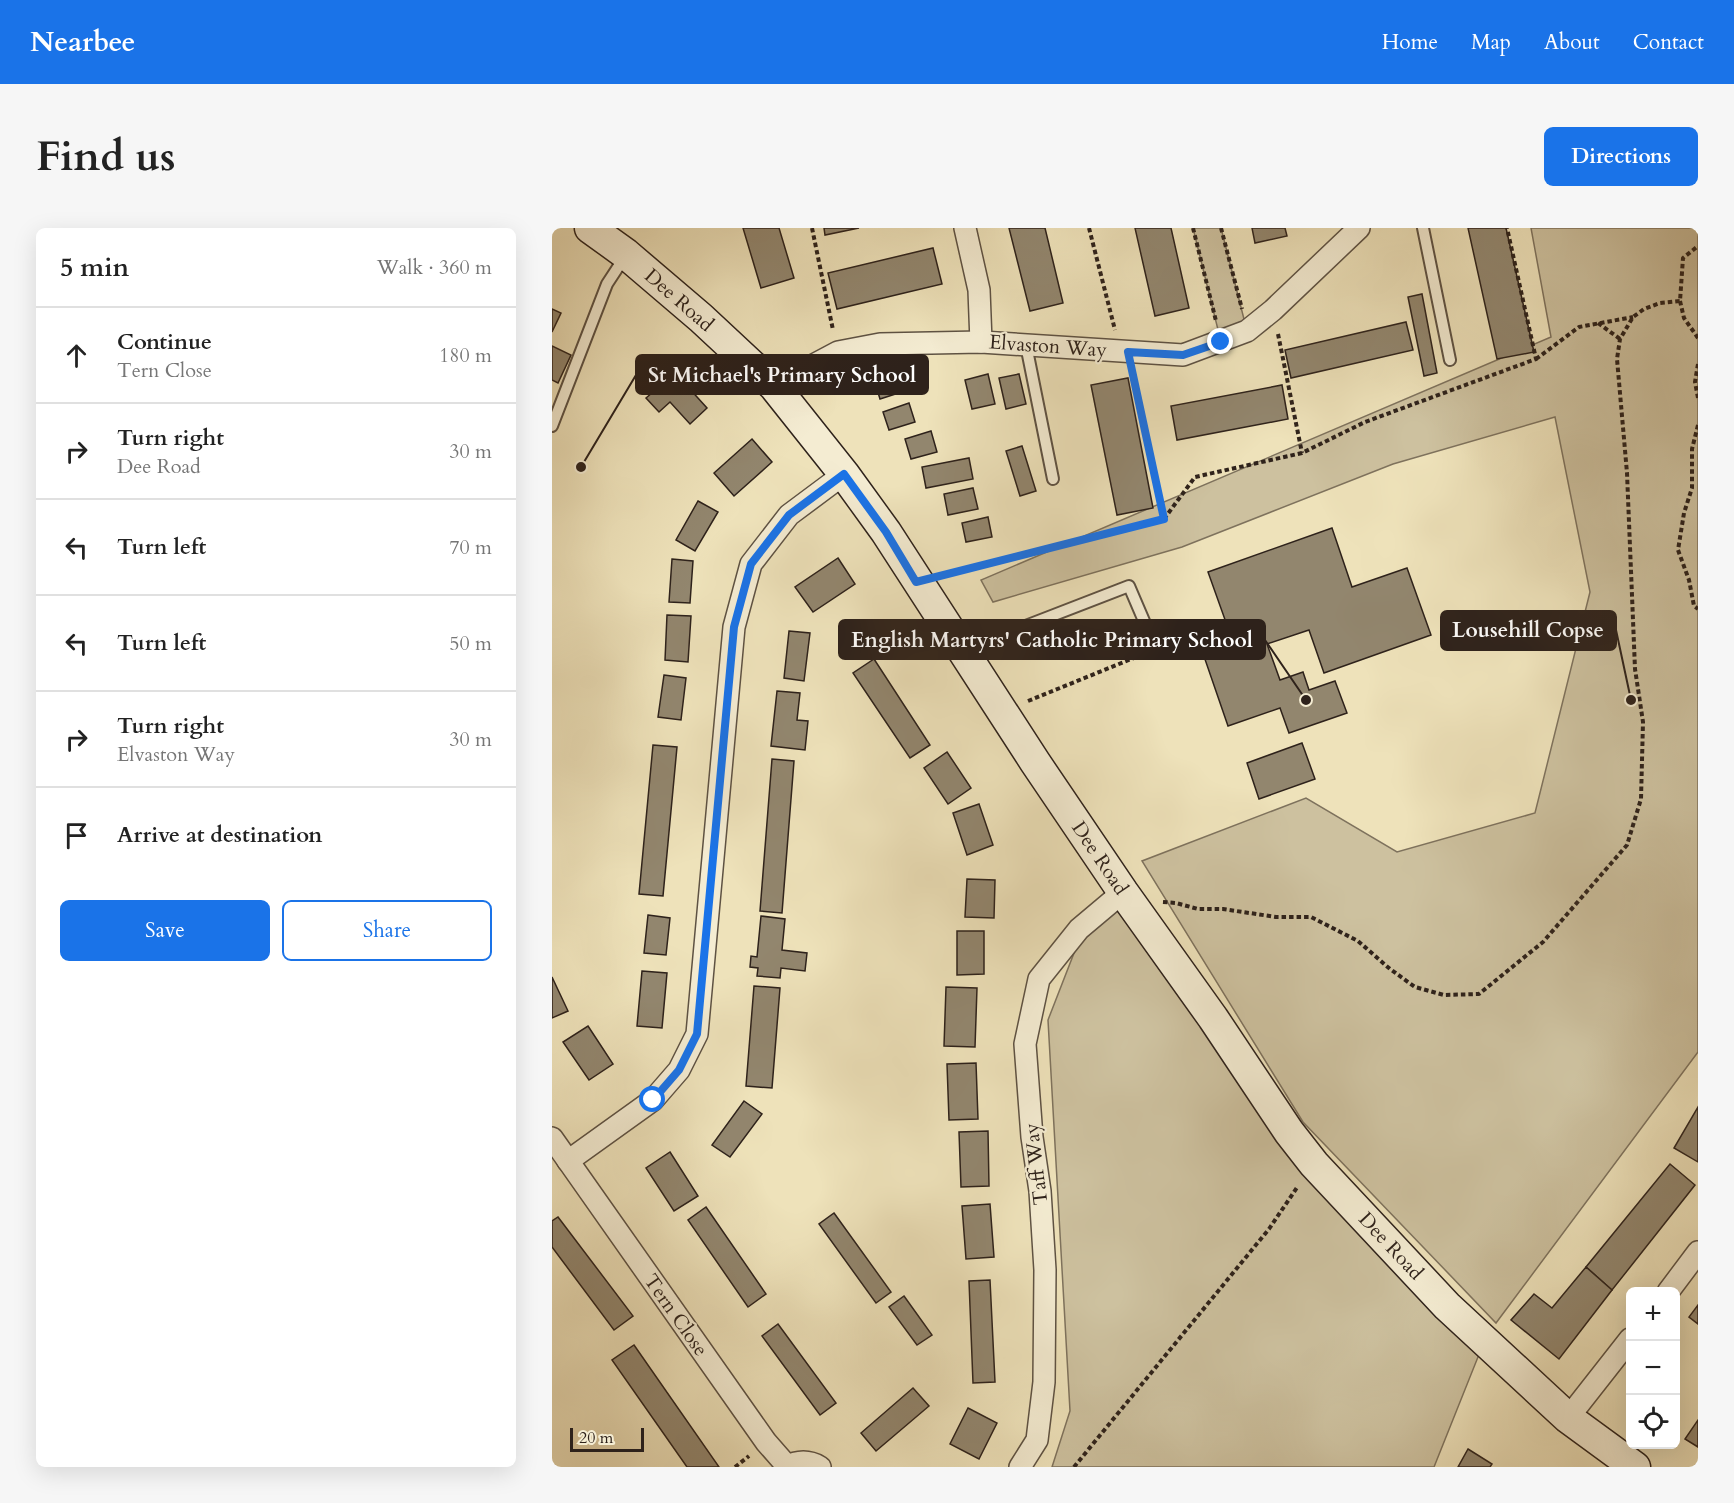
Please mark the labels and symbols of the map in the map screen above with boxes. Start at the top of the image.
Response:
street label: Dee Road [639,262,720,338]
street label: Elvaston Way [988,328,1108,364]
route end [1207,328,1233,354]
callout: St Michael's Primary School [636,355,928,394]
text: St Michael's Primary School [648,361,916,390]
callout: Lousehill Copse [1441,611,1616,650]
text: Lousehill Copse [1452,616,1604,645]
callout: English Martyrs' Catholic Primary School [839,620,1265,659]
text: English Martyrs' Catholic Primary School [851,626,1253,655]
street label: Dee Road [1065,816,1135,901]
route start [639,1086,665,1112]
street label: Taff Way [1018,1121,1054,1206]
street label: Dee Road [1353,1206,1430,1286]
street label: Tern Close [638,1268,714,1362]
scale bar [570,1425,644,1452]

